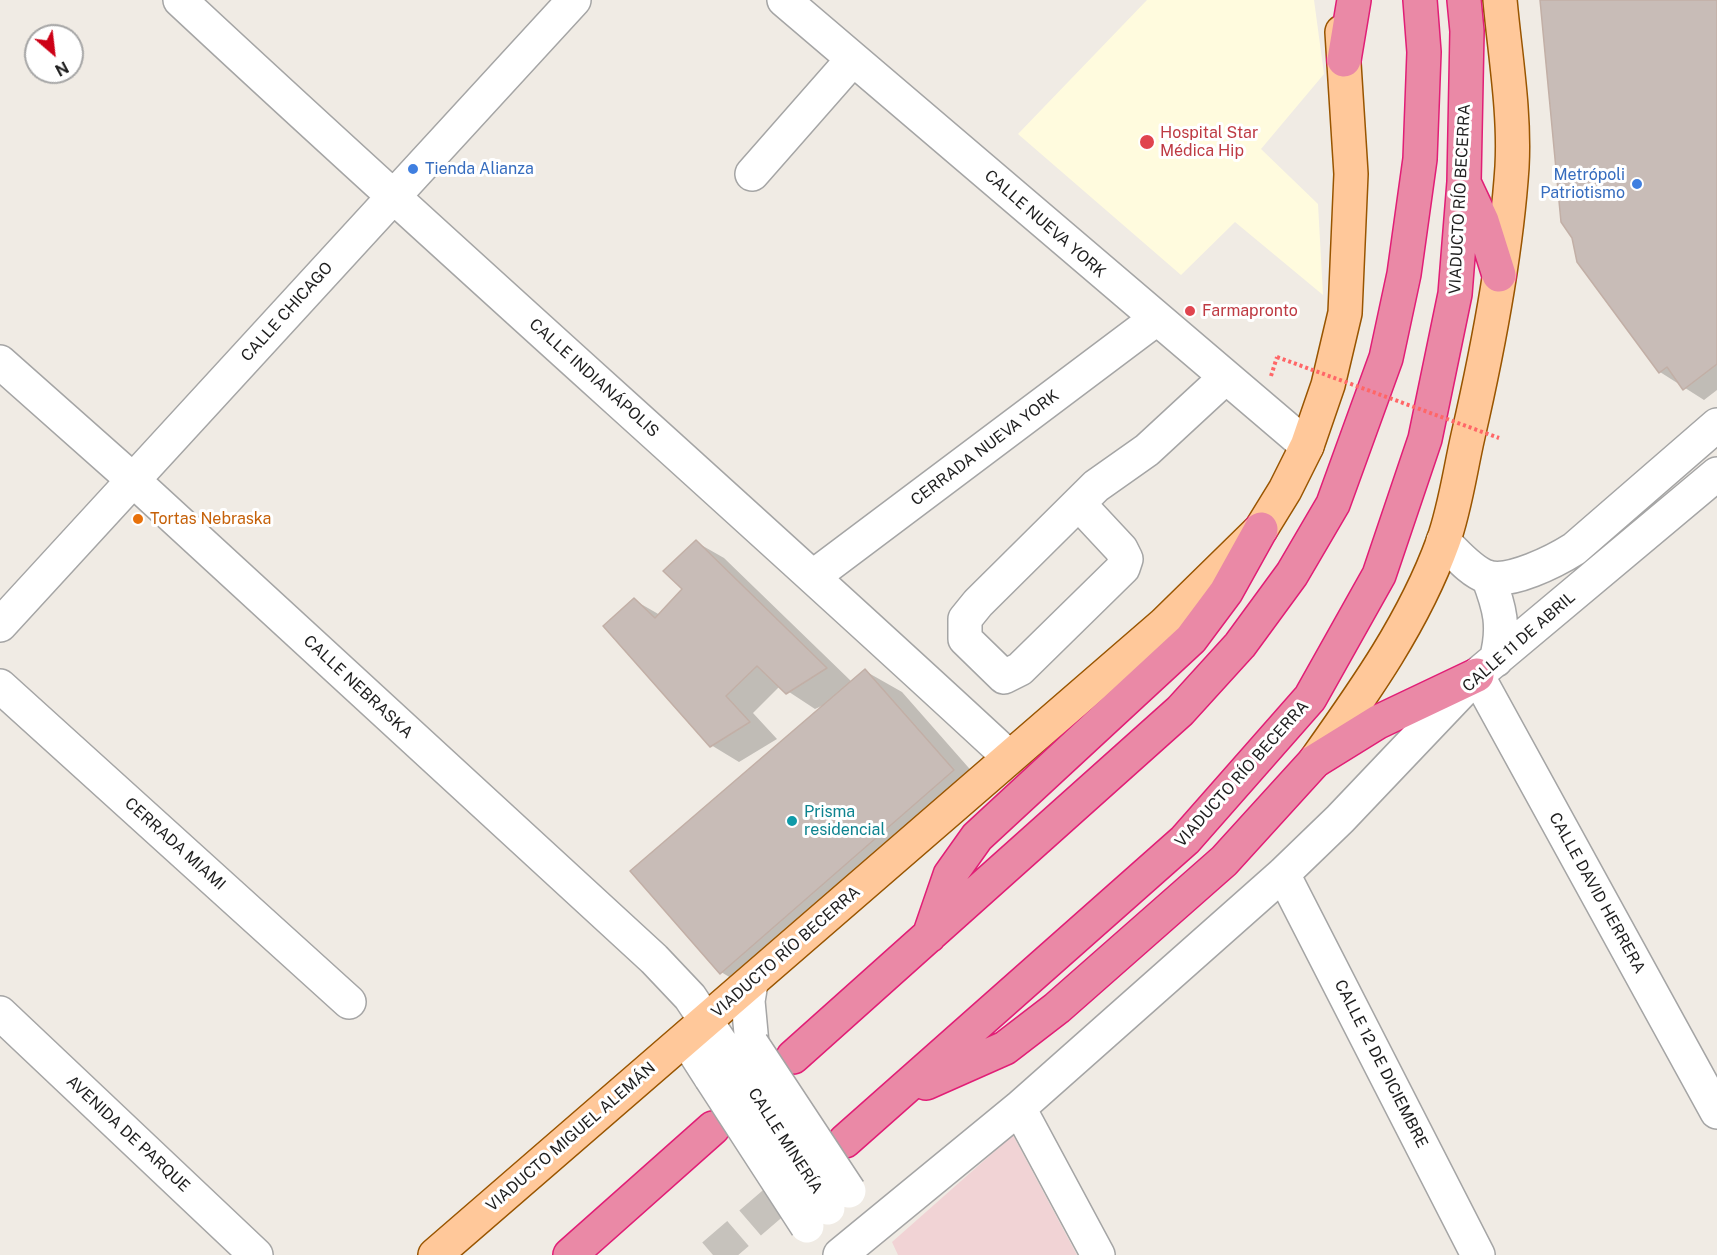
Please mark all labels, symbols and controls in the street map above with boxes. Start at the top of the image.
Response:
north arrow [24,24,84,84]
text: N [52,57,72,80]
street label: VIADUCTO RÍO BECERRA [1445,103,1475,295]
place label: Hospital Star Médica Hip [1160,123,1258,161]
marker: Hospital Star Médica Hip [1138,133,1156,151]
place label: Tienda Alianza [425,159,534,179]
marker: Tienda Alianza [406,162,420,176]
place label: Metrópoli Patriotismo [1540,165,1625,203]
street label: CALLE NUEVA YORK [980,166,1110,282]
marker: Metrópoli Patriotismo [1630,177,1644,191]
street label: CALLE CHICAGO [237,258,337,366]
place label: Farmapronto [1202,301,1298,321]
marker: Farmapronto [1183,304,1197,318]
street label: CALLE INDIANÁPOLIS [525,315,663,441]
street label: CERRADA NUEVA YORK [907,386,1063,510]
place label: Tortas Nebraska [150,509,271,529]
marker: Tortas Nebraska [131,512,145,526]
street label: CALLE 11 DE ABRIL [1459,588,1579,696]
street label: CALLE NEBRASKA [299,631,417,743]
street label: VIADUCTO RÍO BECERRA [1171,697,1313,851]
street label: CERRADA MIAMI [121,794,229,894]
place label: Prisma residencial [804,802,885,840]
street label: CALLE DAVID HERRERA [1545,809,1649,977]
marker: Prisma residencial [785,814,799,828]
street label: VIADUCTO RÍO BECERRA [708,882,864,1022]
street label: CALLE 12 DE DICIEMBRE [1330,977,1432,1151]
street label: VIADUCTO MIGUEL ALEMÁN [483,1058,659,1216]
street label: AVENIDA DE PARQUE [62,1072,194,1196]
street label: CALLE MINERÍA [744,1085,826,1197]

